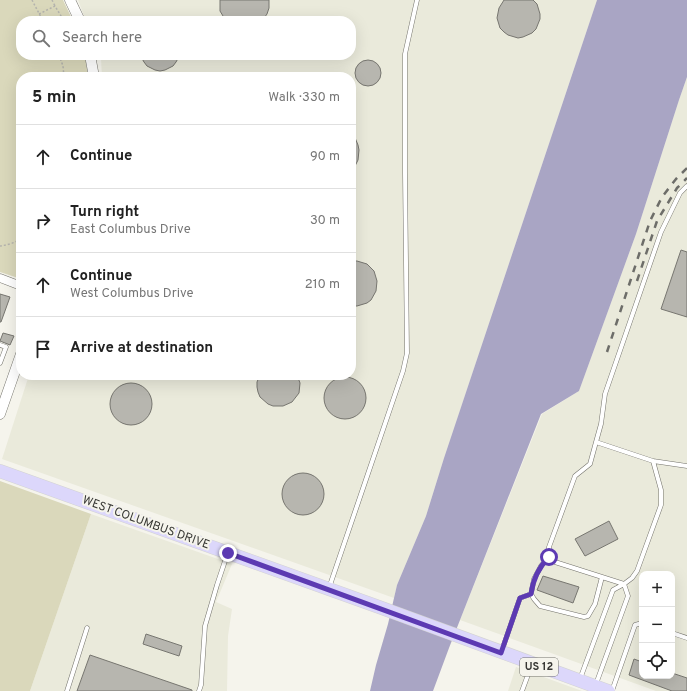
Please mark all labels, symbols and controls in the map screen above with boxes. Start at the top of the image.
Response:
search box [16,16,356,60]
icon: search [30,27,52,49]
text: Search here [62,29,142,48]
text: 5 min [32,87,76,109]
text: Walk · 330 m [268,90,340,106]
icon: ahead [32,146,54,168]
text: Continue [70,147,132,166]
text: 90 m [310,149,340,165]
text: Turn right [70,203,139,222]
icon: right [32,210,54,232]
text: 30 m [310,213,340,229]
text: East Columbus Drive [70,222,191,238]
text: Continue [70,267,132,286]
icon: ahead [32,274,54,296]
text: 210 m [305,277,340,293]
text: West Columbus Drive [70,286,194,302]
icon: arrive [32,338,54,360]
text: Arrive at destination [70,339,213,358]
street label: WEST COLUMBUS DRIVE [80,493,212,553]
route end [219,544,237,562]
route start [540,548,558,566]
map controls [639,571,675,679]
button: + [639,571,675,607]
button: − [639,607,675,643]
button: locate [639,643,675,679]
road number: US 12 [520,658,558,676]

